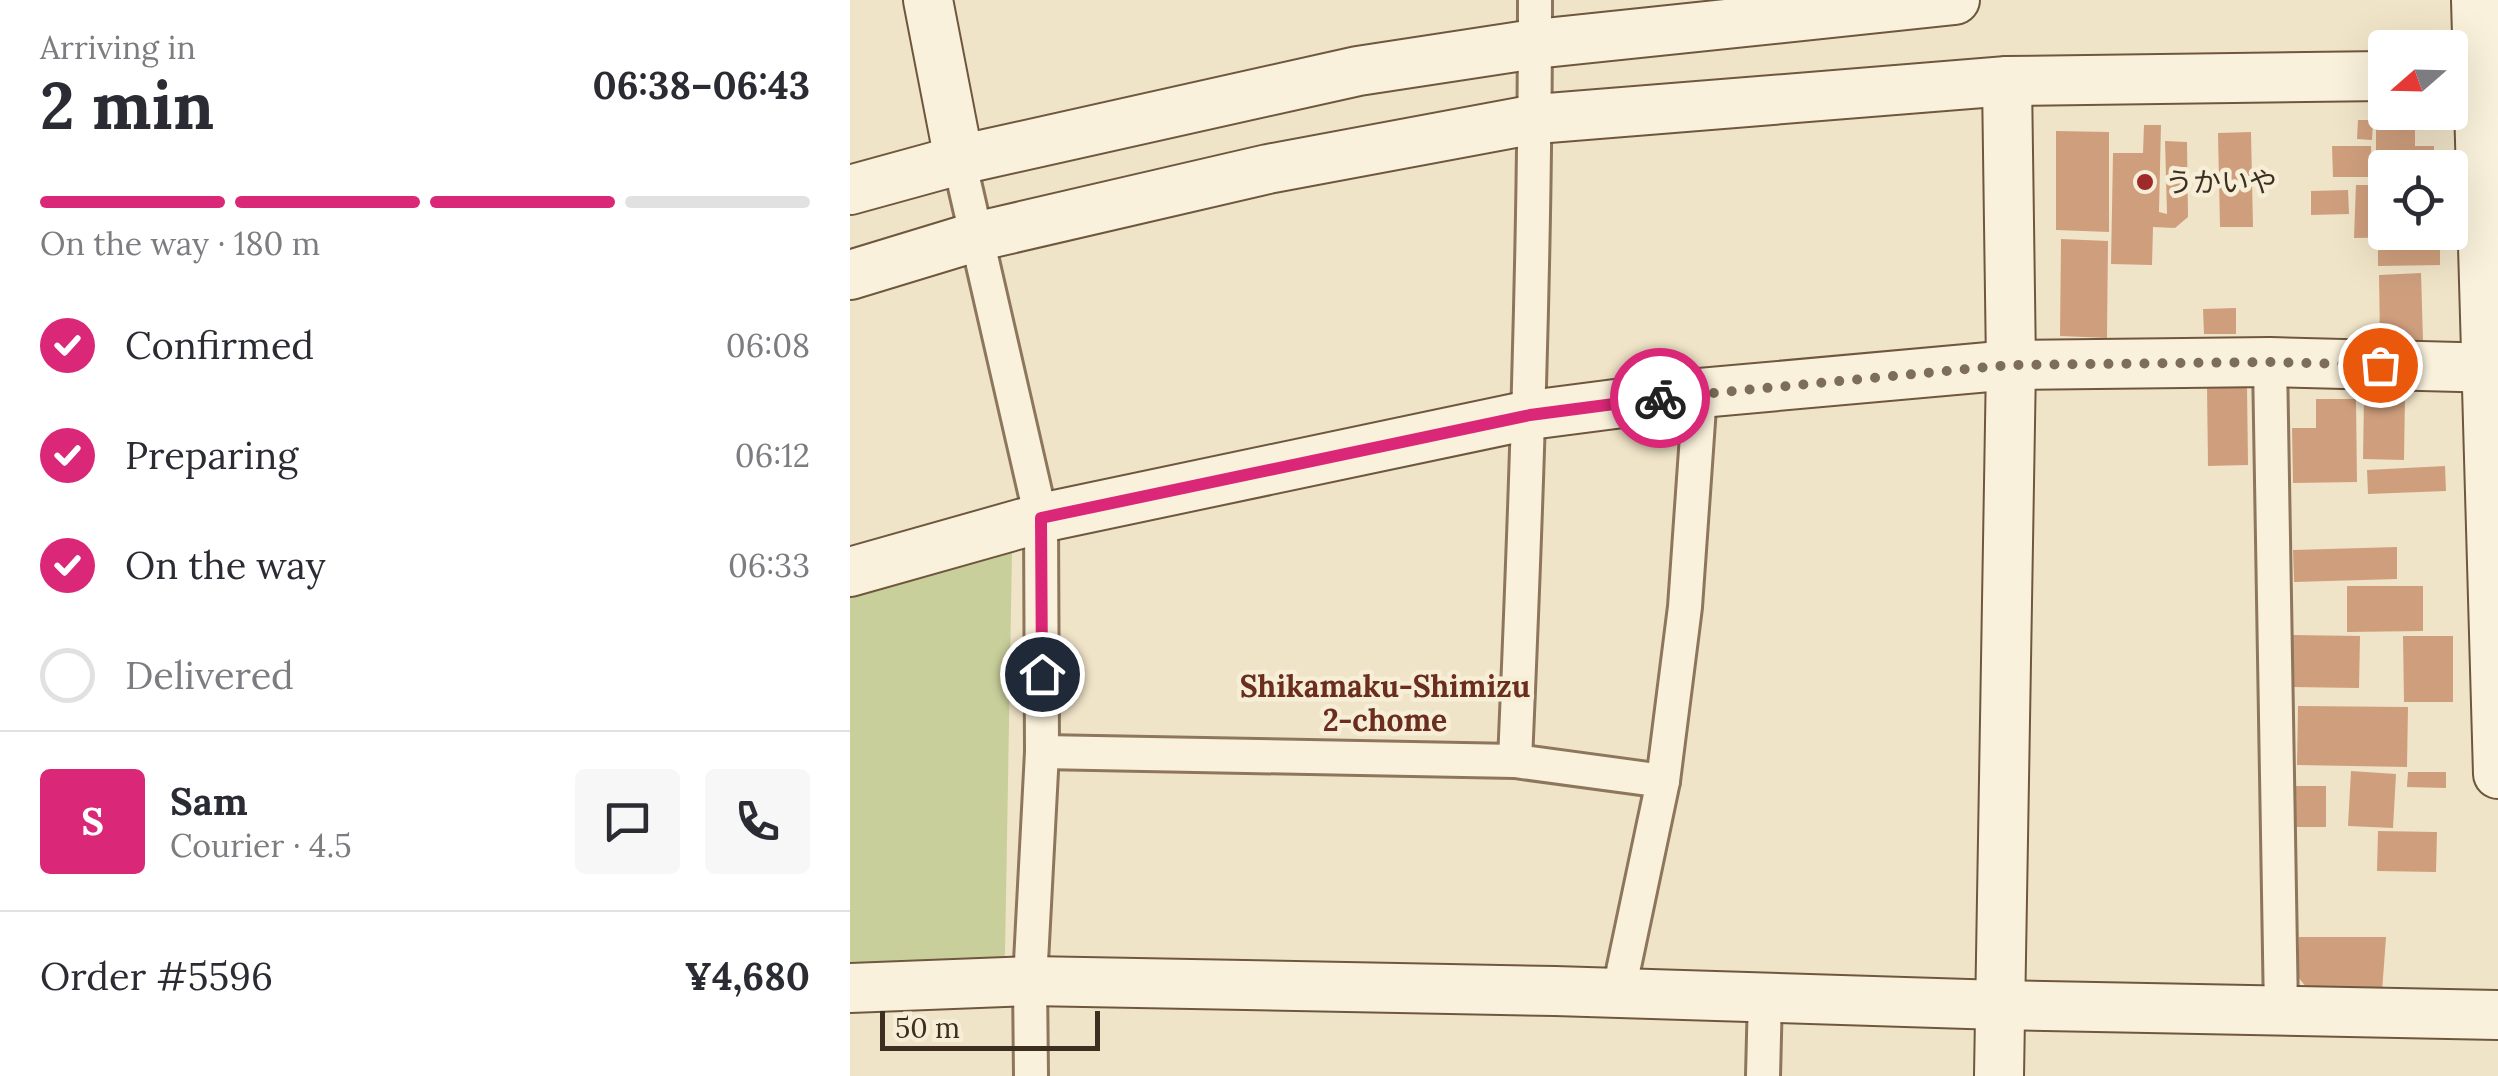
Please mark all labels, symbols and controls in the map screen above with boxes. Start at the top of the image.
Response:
text: Arriving in [40,27,196,68]
north arrow [2368,30,2468,130]
map controls [2368,30,2468,250]
text: 06:38–06:43 [592,61,810,109]
text: 2 min [40,64,214,147]
button: locate [2368,150,2468,250]
place label: うかいや [2165,164,2277,200]
marker: うかいや [2134,171,2156,193]
text: On the way · 180 m [40,223,320,264]
icon: check [40,318,95,373]
text: Confirmed [125,321,314,369]
pin [2338,323,2423,408]
text: 06:08 [726,325,810,366]
icon: bag [2353,338,2408,393]
courier [1610,348,1710,448]
icon: bike [1633,371,1688,426]
icon: check [40,428,95,483]
text: Preparing [125,431,298,479]
text: 06:12 [735,435,810,476]
icon: check [40,538,95,593]
text: On the way [125,541,326,589]
text: 06:33 [728,545,810,586]
pin [1000,632,1085,717]
icon: home [1015,647,1070,702]
text: Delivered [125,651,294,699]
district label: Shikamaku-Shimizu 2-chome [1240,667,1530,739]
button: chat [575,769,680,874]
button: phone [705,769,810,874]
text: Sam [170,777,248,825]
text: S [81,797,104,845]
text: Courier · 4.5 [170,825,352,866]
text: Order #5596 [40,952,273,1000]
text: ¥4,680 [685,952,810,1000]
scale bar [880,1006,1100,1050]
text: 50 m [895,1010,960,1046]

